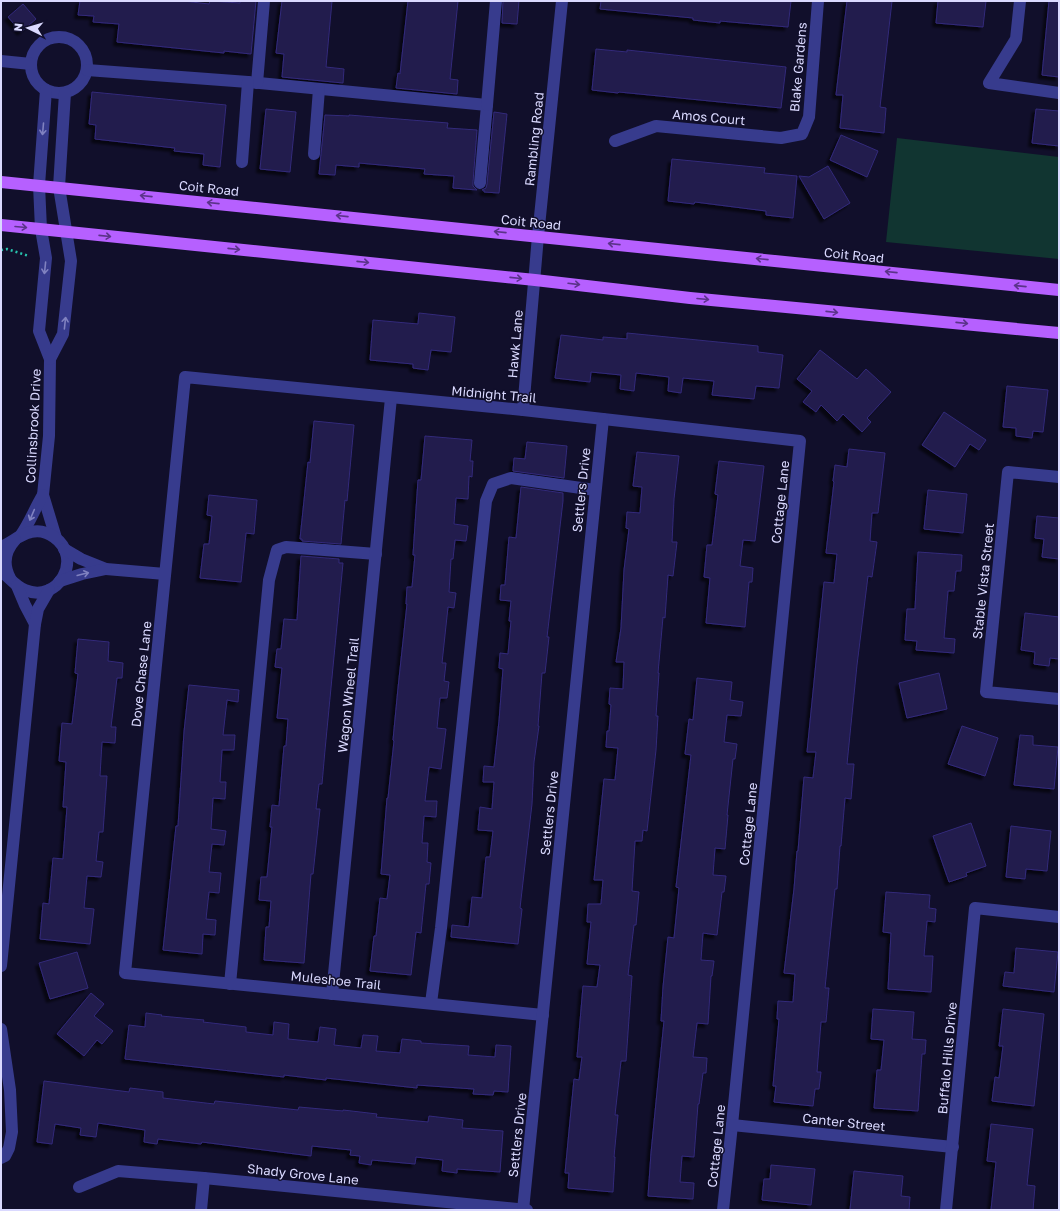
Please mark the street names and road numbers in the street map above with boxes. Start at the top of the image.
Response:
street label: Blake Gardens [786,21,810,113]
street label: Rambling Road [521,91,547,187]
street label: Amos Court [672,106,746,128]
street label: Coit Road [178,177,240,199]
street label: Coit Road [500,211,562,233]
street label: Coit Road [823,244,885,266]
street label: Hawk Lane [504,309,526,379]
street label: Collinsbrook Drive [22,368,44,484]
street label: Midnight Trail [451,382,537,406]
street label: Settlers Drive [569,447,593,533]
street label: Cottage Lane [768,460,792,544]
street label: Stable Vista Street [969,522,997,640]
street label: Dove Chase Lane [127,620,155,728]
street label: Wagon Wheel Trail [334,636,362,754]
street label: Settlers Drive [537,770,561,856]
street label: Cottage Lane [736,782,760,866]
street label: Muleshoe Trail [290,967,382,993]
street label: Buffalo Hills Drive [934,1001,960,1115]
street label: Settlers Drive [505,1092,529,1178]
street label: Cottage Lane [704,1104,728,1188]
street label: Canter Street [802,1110,886,1134]
street label: Shady Grove Lane [246,1160,360,1188]

